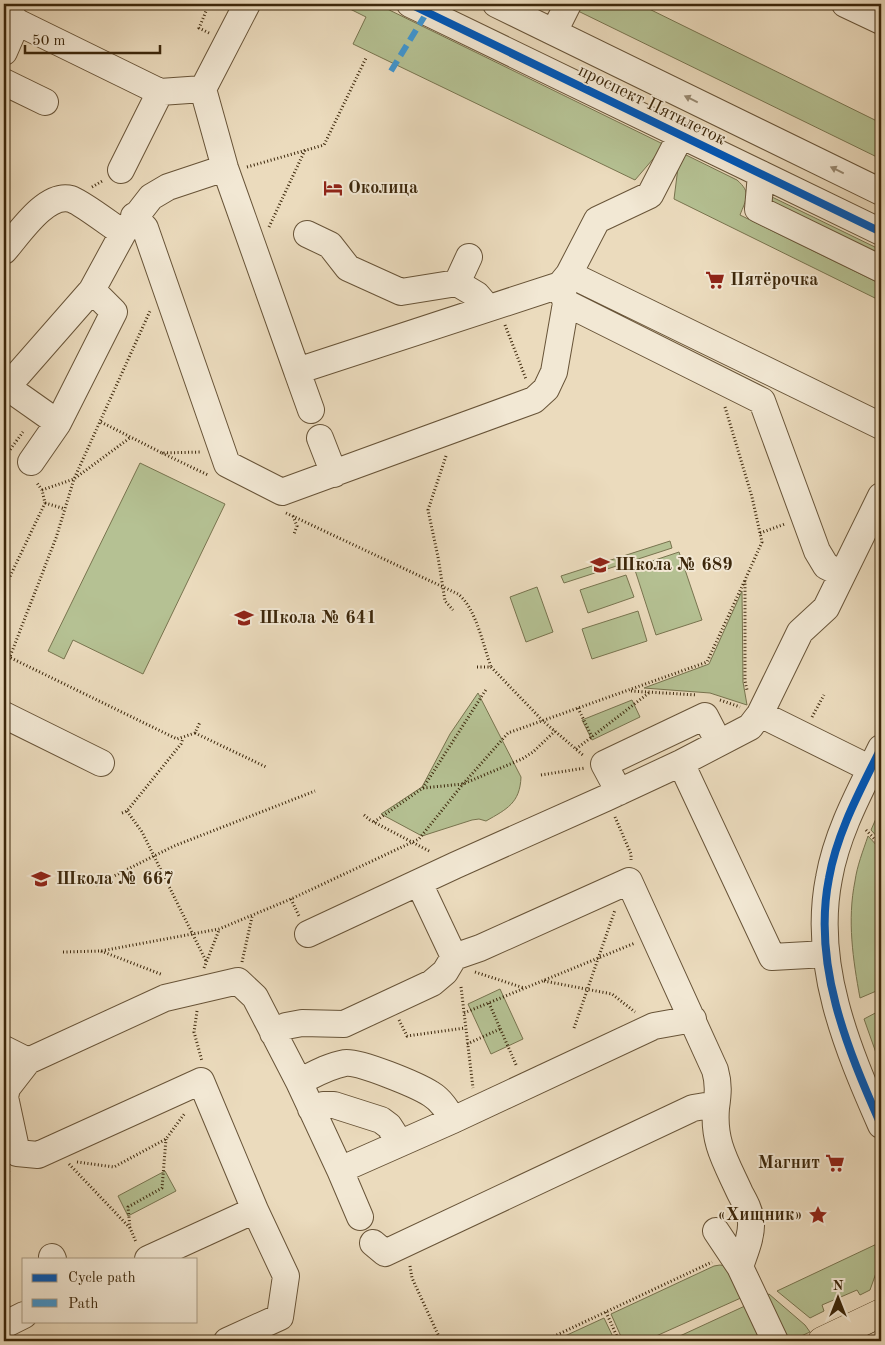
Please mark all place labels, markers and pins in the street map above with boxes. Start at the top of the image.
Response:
hotel icon: Околица [322,177,344,199]
place label: Околица [348,179,418,197]
supermarket icon: Пятёрочка [704,269,726,291]
place label: Пятёрочка [730,271,818,289]
school or university icon: Школа № 689 [589,554,611,576]
place label: Школа № 689 [615,556,733,574]
school or university icon: Школа № 641 [233,607,255,629]
place label: Школа № 641 [259,609,377,627]
school or university icon: Школа № 667 [30,868,52,890]
place label: Школа № 667 [56,870,174,888]
supermarket icon: Магнит [824,1152,846,1174]
place label: Магнит [758,1154,820,1172]
place icon: «Хищник» [807,1204,829,1226]
place label: «Хищник» [717,1206,803,1224]

